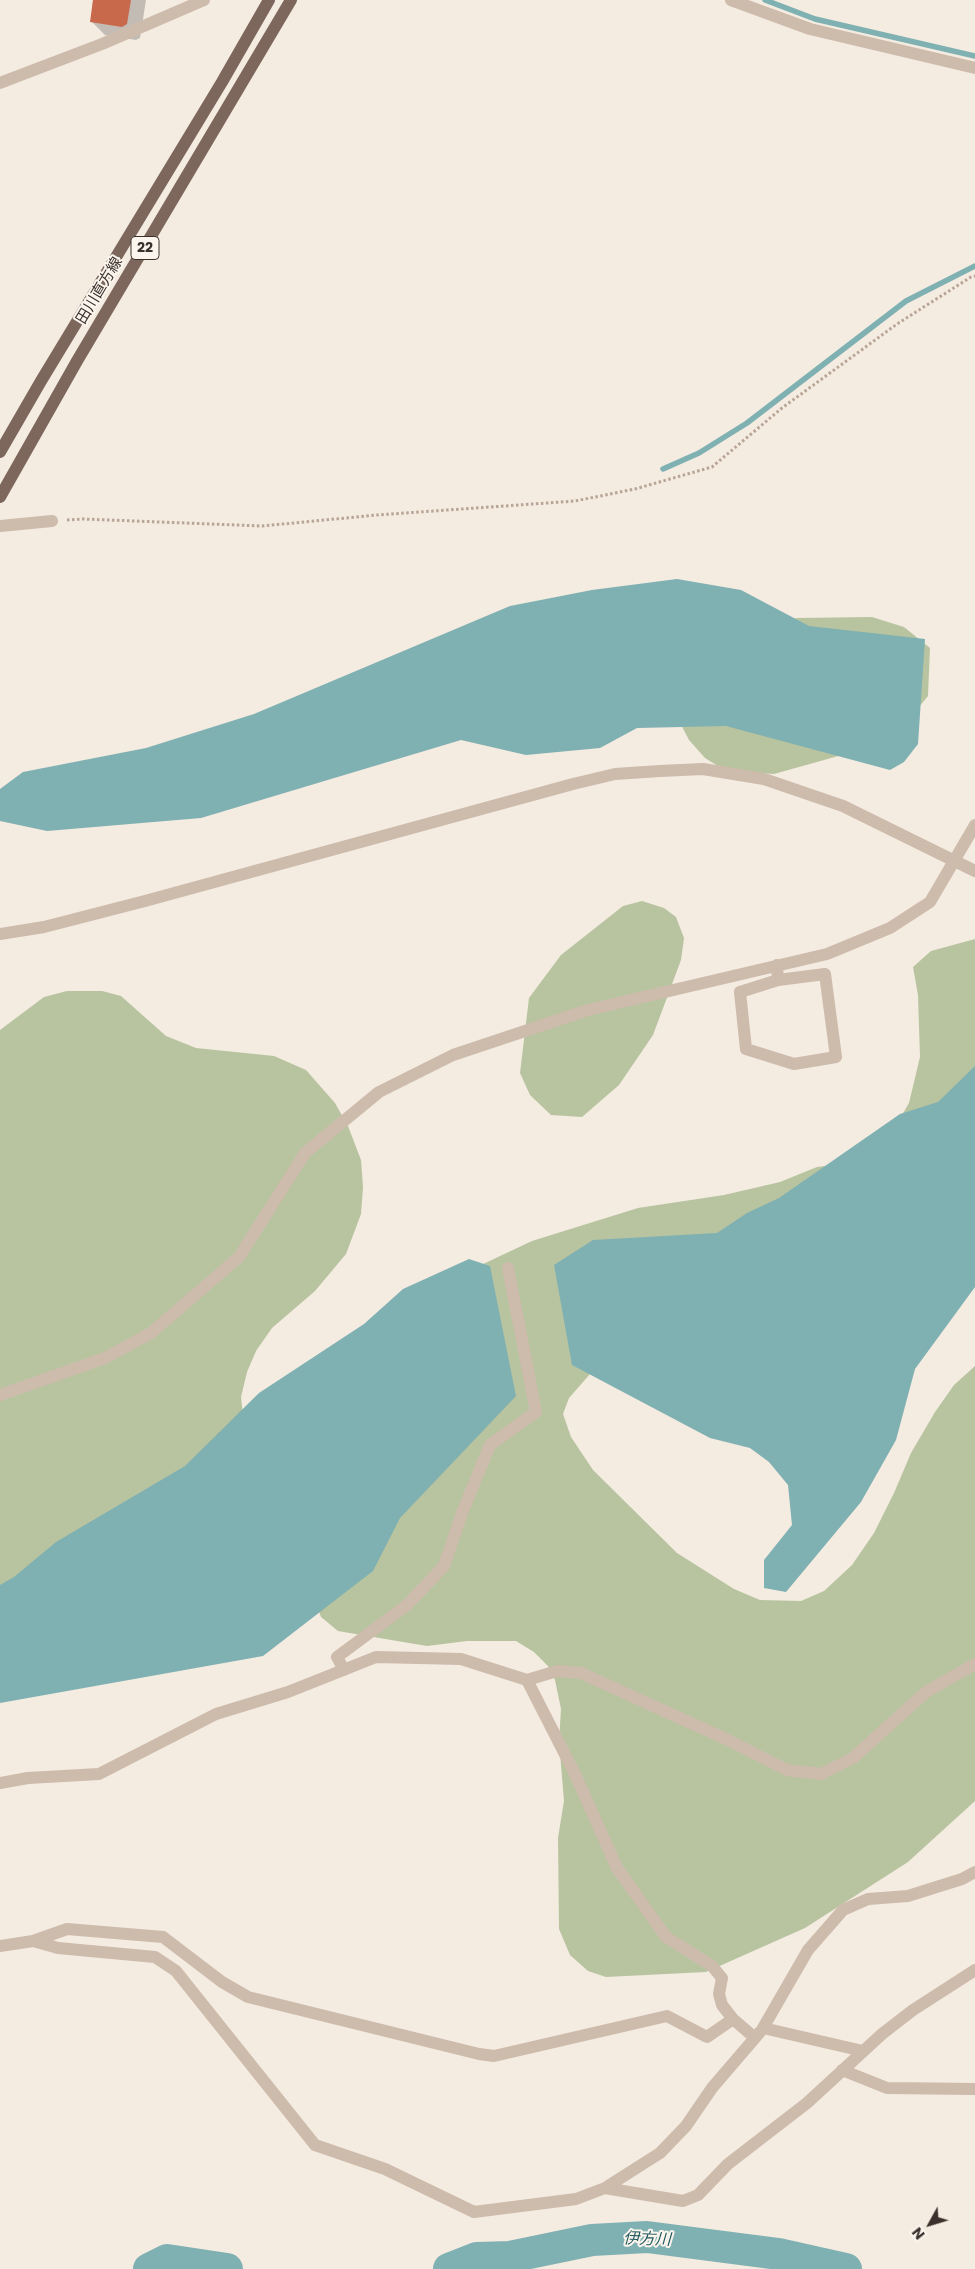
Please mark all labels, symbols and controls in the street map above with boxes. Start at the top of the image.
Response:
road number: 22 [131,237,159,260]
street label: 田川直方線 [73,254,127,328]
north arrow [905,2199,955,2249]
text: N [907,2223,929,2244]
water label: 伊方川 [623,2230,671,2250]

